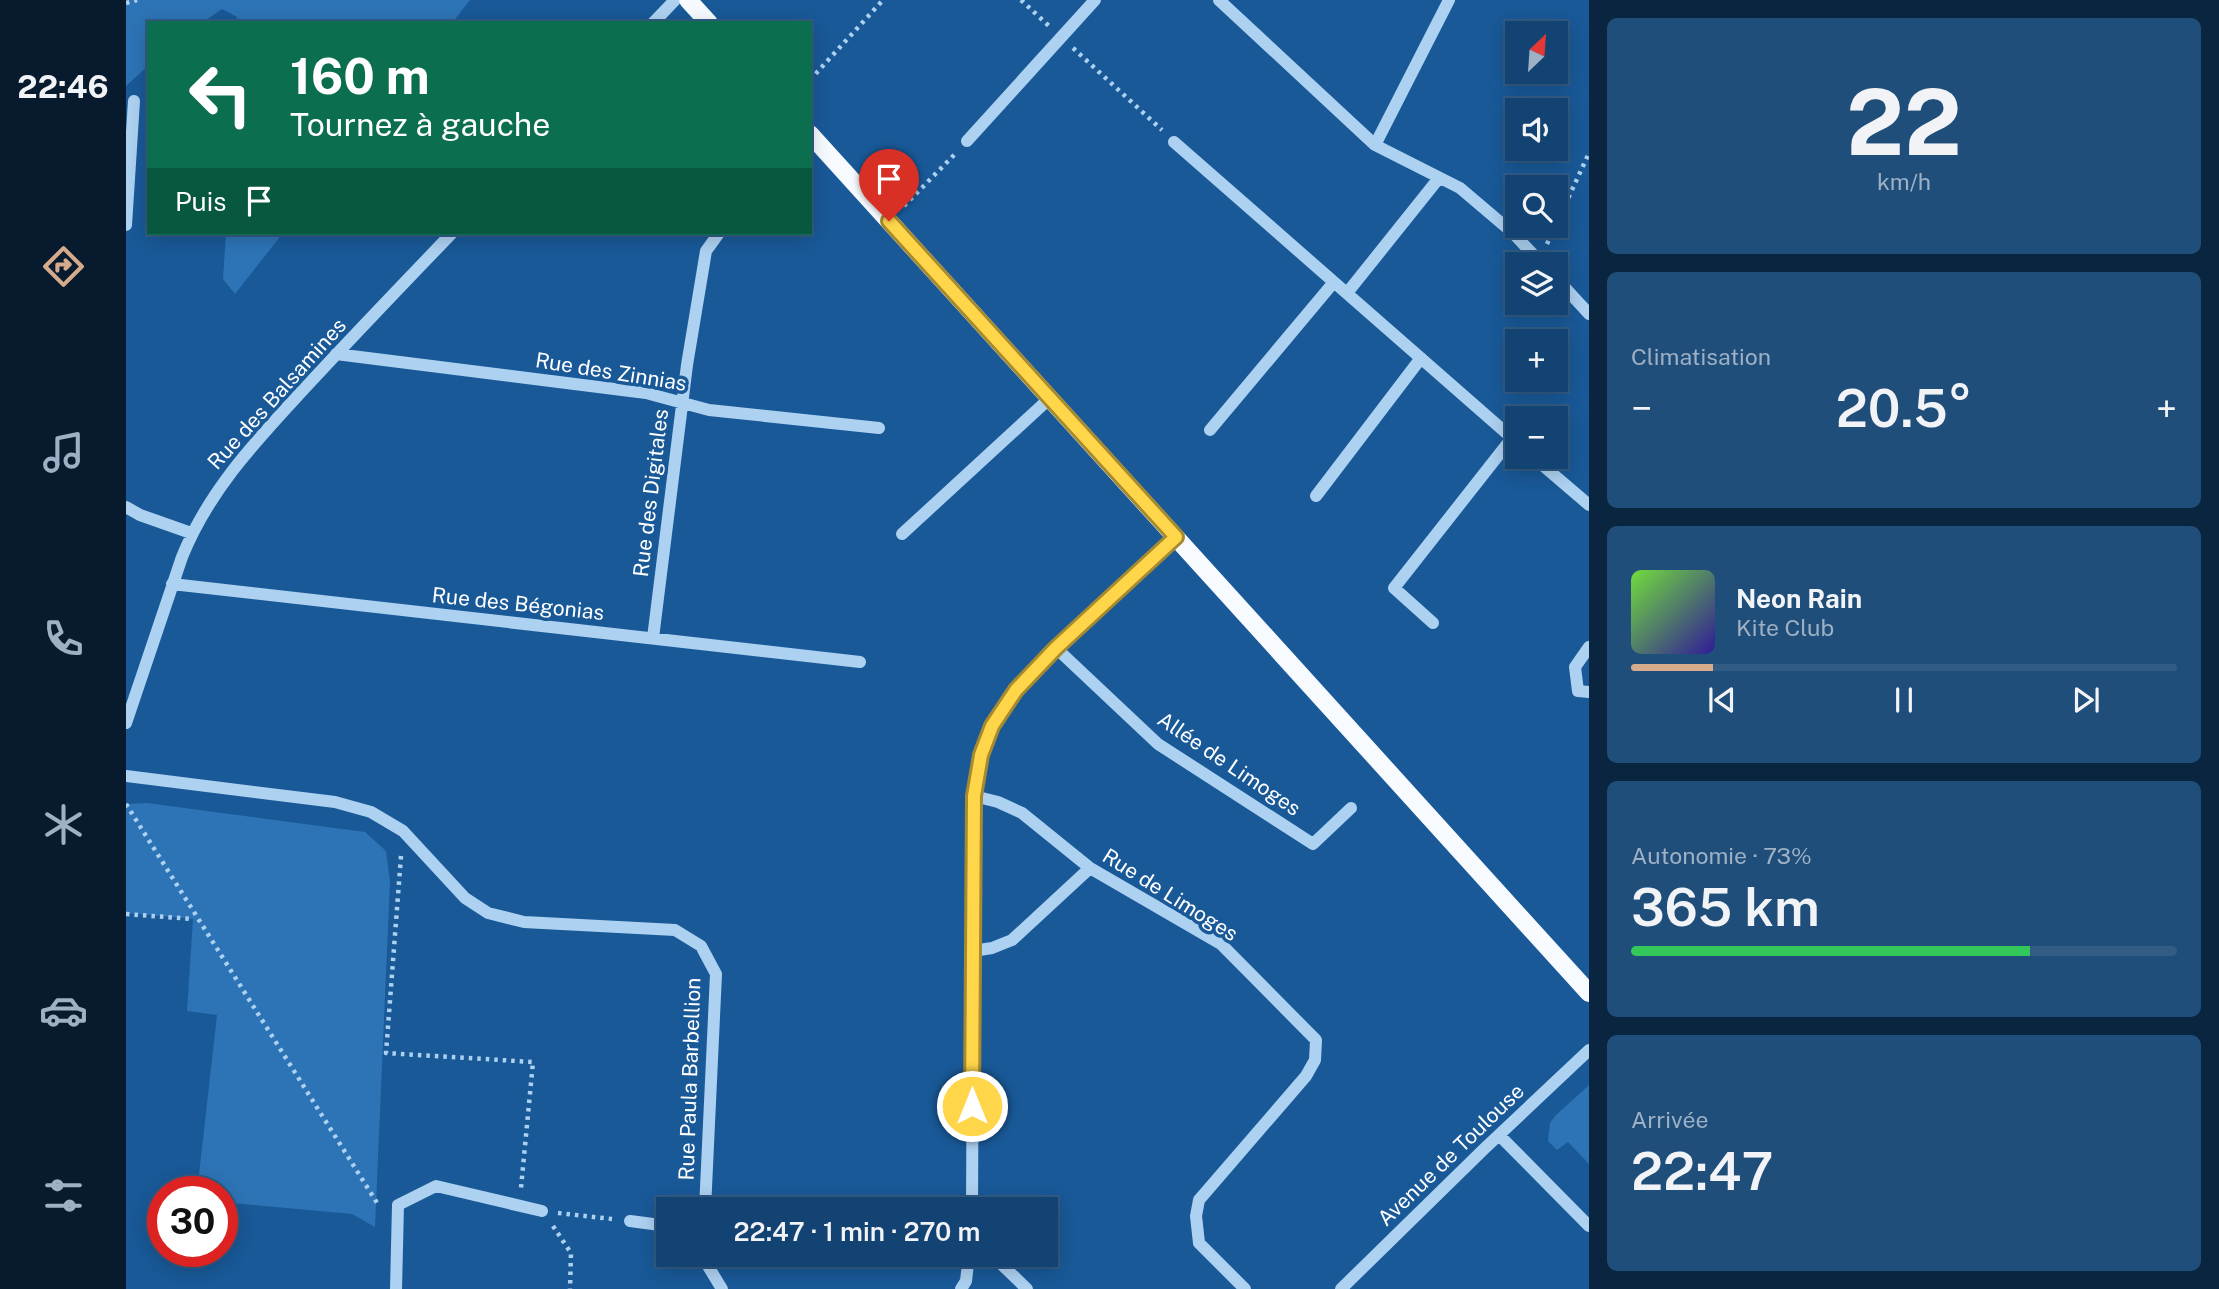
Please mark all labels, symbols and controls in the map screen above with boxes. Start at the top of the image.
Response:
north arrow [1505,21,1568,84]
map controls [1505,21,1568,469]
text: 160 m [290,47,430,105]
icon: left [175,49,266,140]
text: 22:46 [17,68,109,105]
text: 22 [1846,69,1962,175]
button: sound [1505,98,1568,161]
text: Tournez à gauche [290,106,550,143]
pin [859,149,919,221]
icon: arrive [870,160,908,198]
text: km/h [1877,168,1931,195]
button: search [1505,175,1568,238]
icon: arrive [240,182,278,220]
text: Puis [175,186,226,217]
icon: directions [39,242,88,291]
button: layers [1505,252,1568,315]
street label: Rue des Balsamines [202,313,351,474]
button: + [1505,329,1568,392]
text: Climatisation [1631,343,1771,370]
street label: Rue des Zinnias [534,347,688,396]
text: 20.5° [1836,378,1972,439]
text: − [1631,386,1652,431]
text: + [2156,386,2177,431]
button: − [1505,406,1568,469]
street label: Rue des Digitales [628,408,673,578]
icon: music [39,428,88,477]
street label: Rue des Bégonias [431,582,605,625]
text: Neon Rain [1736,583,1862,614]
icon: phone [39,614,88,663]
text: Kite Club [1736,614,1834,641]
icon: previous [1703,681,1741,719]
icon: pause [1885,681,1923,719]
icon: next [2067,681,2105,719]
street label: Allée de Limoges [1153,706,1306,821]
icon: climate [39,800,88,849]
text: Autonomie · 73% [1631,842,1812,869]
street label: Rue de Limoges [1098,843,1243,946]
text: 365 km [1631,877,1820,938]
street label: Rue Paula Barbellion [673,977,706,1181]
icon: car [39,986,88,1035]
position arrow [935,1069,1009,1143]
street label: Avenue de Toulouse [1372,1078,1529,1231]
text: Arrivée [1631,1106,1708,1133]
text: 22:47 [1631,1141,1773,1202]
icon: filters [39,1171,88,1220]
speed limit sign: 30 [147,1176,238,1267]
text: 22:47 · 1 min · 270 m [734,1216,980,1247]

